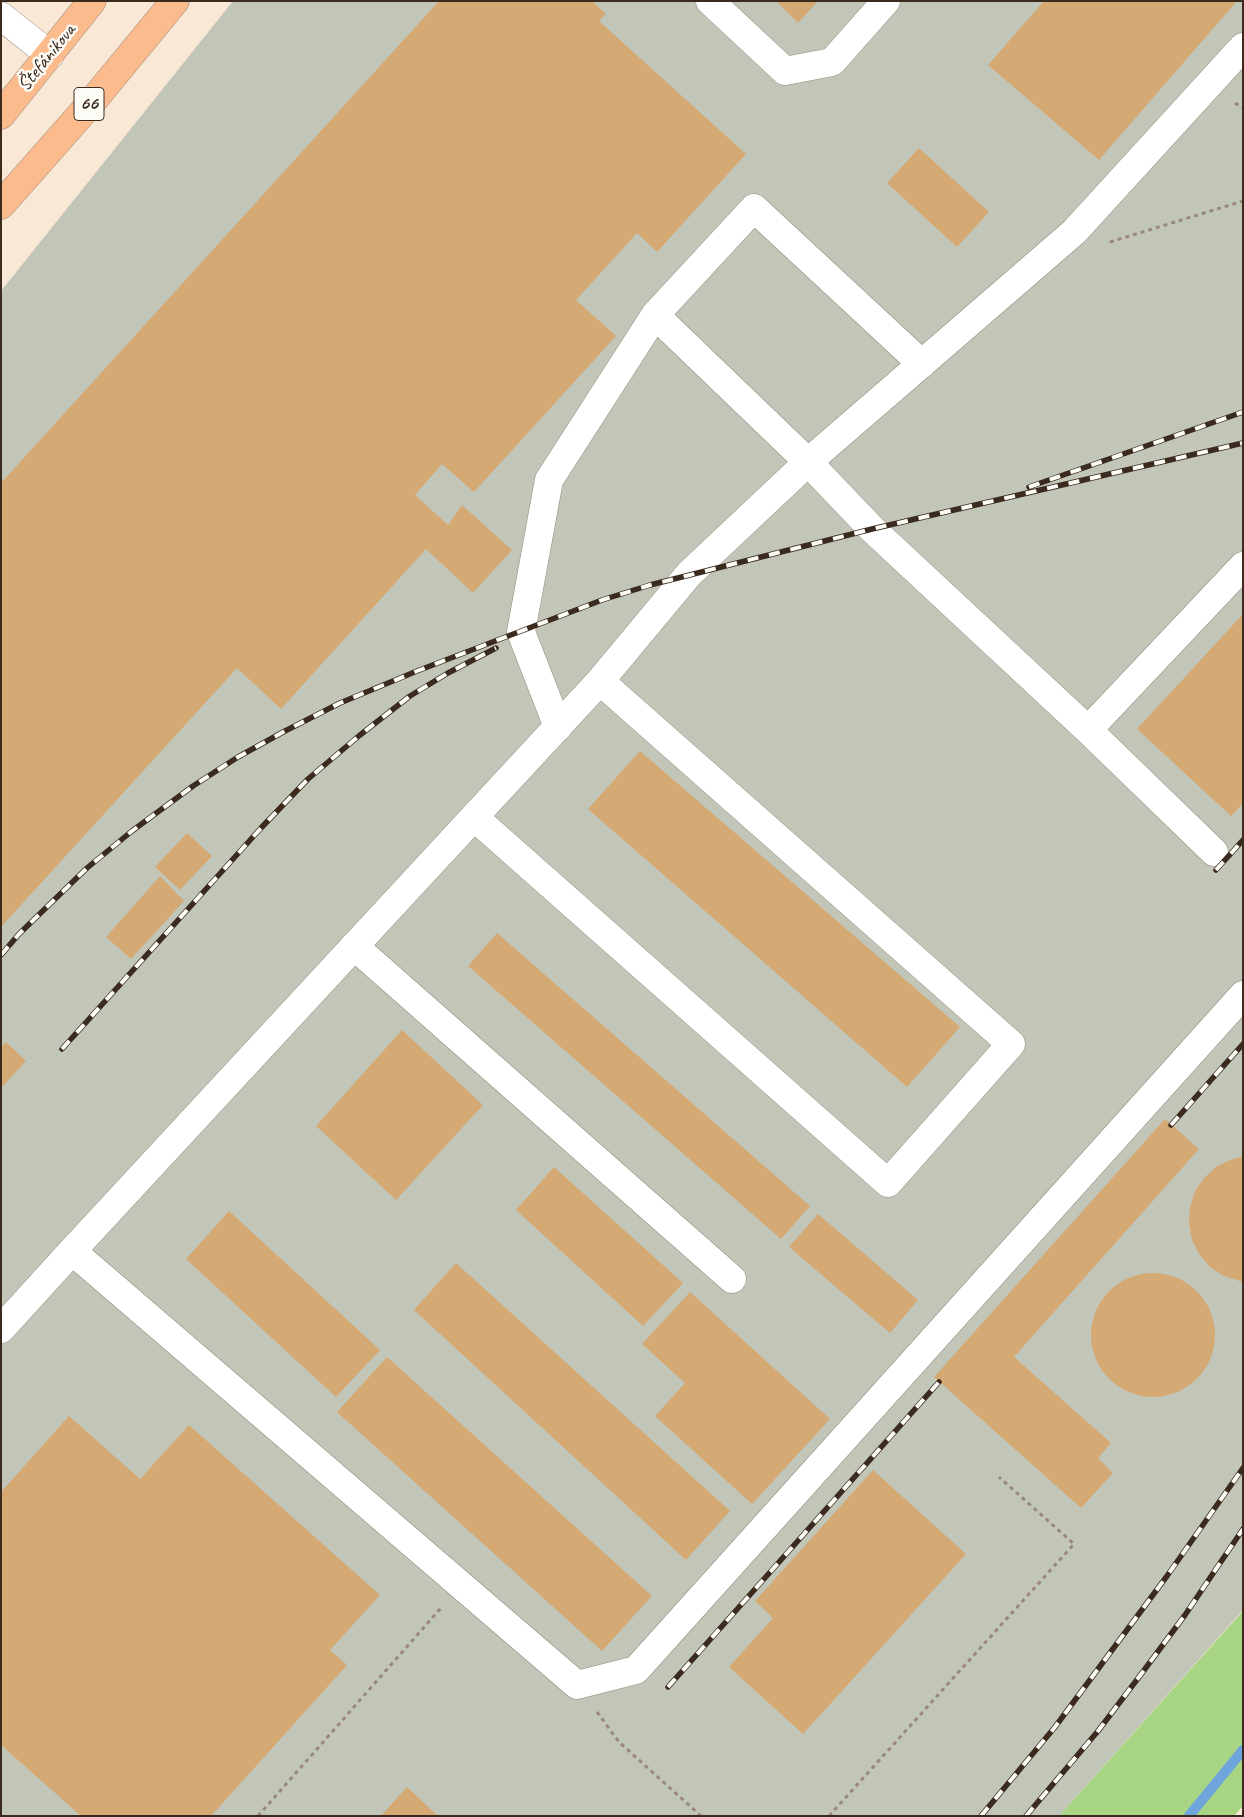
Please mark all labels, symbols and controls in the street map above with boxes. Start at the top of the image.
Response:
street label: Štefánikova [13,20,81,96]
road number: 66 [74,88,104,120]

